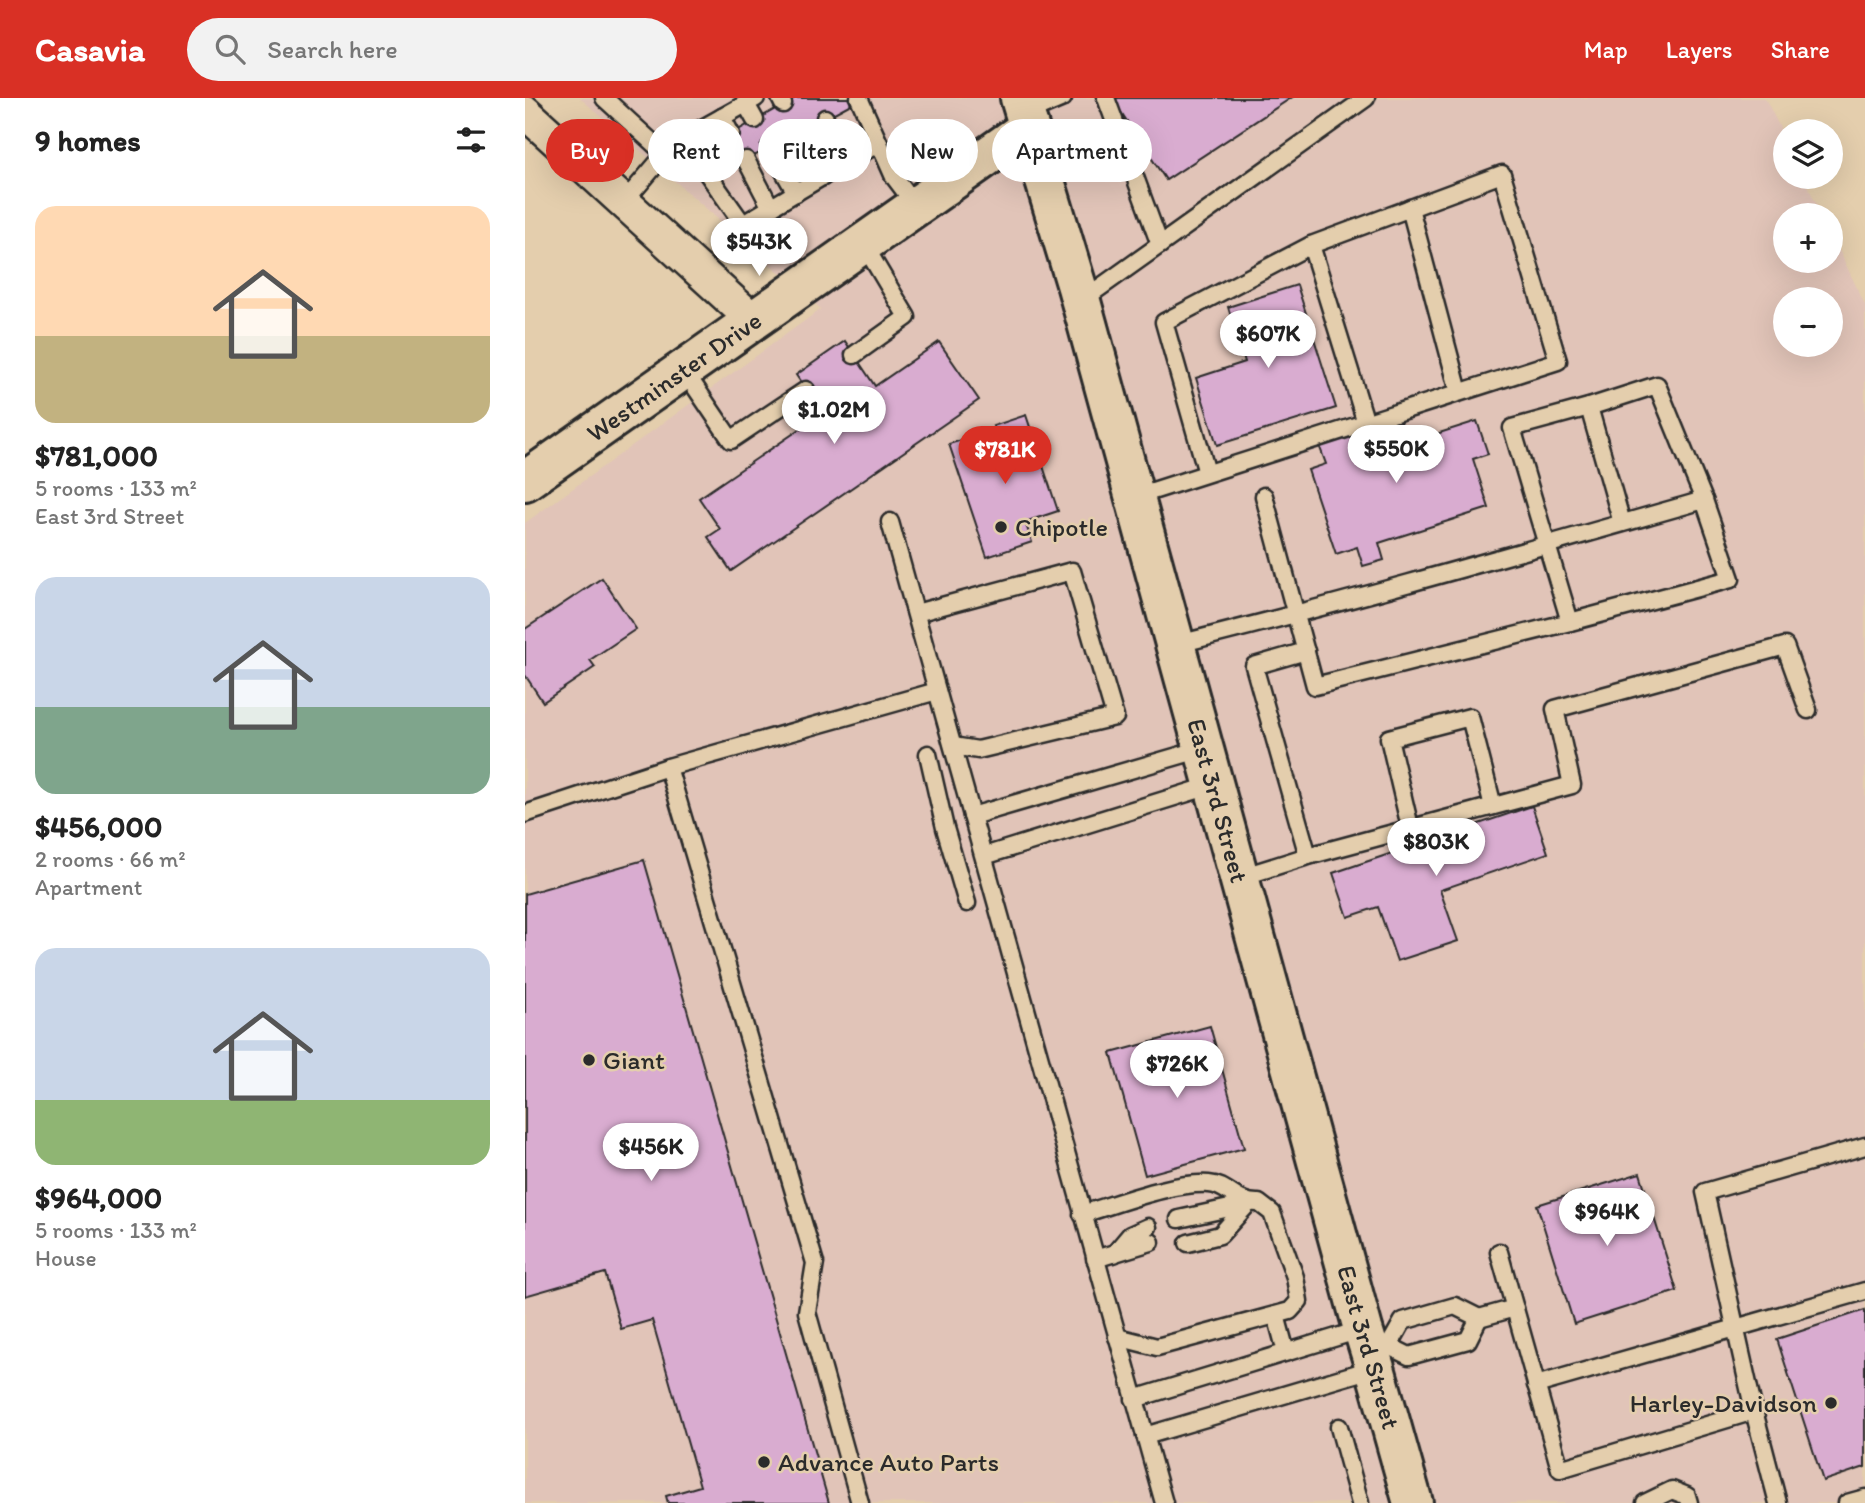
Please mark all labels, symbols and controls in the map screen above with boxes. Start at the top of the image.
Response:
search box [187,18,677,81]
text: Casavia [35,30,145,69]
icon: search [211,30,249,68]
text: Search here [267,33,398,65]
text: Map [1584,35,1628,64]
text: Layers [1666,35,1733,64]
text: Share [1771,35,1830,64]
chip: Buy [546,119,634,182]
chip: Rent [648,119,744,182]
chip: Filters [758,119,872,182]
chip: New [886,119,978,182]
chip: Apartment [992,119,1152,182]
map controls [1773,119,1843,357]
button: layers [1773,119,1843,189]
icon: filters [452,121,490,159]
text: 9 homes [35,122,141,159]
button: + [1773,203,1843,273]
pin: $543K [710,218,808,278]
text: $543K [727,227,791,255]
icon: home [200,251,326,377]
button: − [1773,287,1843,357]
street label: Westminster Drive [580,304,768,449]
pin: $607K [1219,310,1317,370]
text: $607K [1236,319,1300,347]
pin: $1.02M [777,386,891,446]
text: $1.02M [798,395,870,423]
pin: $781K [956,426,1054,486]
pin: $550K [1347,426,1445,485]
text: $550K [1364,434,1428,462]
text: $781K [974,435,1036,463]
text: $781,000 [35,437,158,474]
text: 5 rooms · 133 m² [35,474,197,502]
text: East 3rd Street [35,502,184,530]
place label: Chipotle [1015,511,1108,543]
marker: Chipotle [993,519,1009,535]
icon: home [200,622,326,748]
street label: East 3rd Street [1180,715,1256,887]
text: $456,000 [35,808,162,845]
pin: $803K [1387,818,1485,878]
text: $803K [1403,827,1469,855]
text: 2 rooms · 66 m² [35,845,186,873]
text: Apartment [35,873,142,901]
icon: home [200,993,326,1119]
pin: $726K [1128,1040,1226,1100]
place label: Giant [603,1044,665,1076]
text: $726K [1146,1049,1208,1077]
marker: Giant [581,1052,597,1068]
pin: $456K [602,1124,700,1183]
text: $456K [619,1132,683,1160]
text: $964,000 [35,1179,162,1216]
pin: $964K [1558,1188,1656,1248]
text: $964K [1575,1197,1639,1225]
text: 5 rooms · 133 m² [35,1216,197,1244]
text: House [35,1244,97,1272]
street label: East 3rd Street [1330,1262,1407,1433]
place label: Harley-Davidson [1630,1387,1817,1419]
marker: Harley-Davidson [1823,1395,1839,1411]
place label: Advance Auto Parts [778,1446,999,1478]
marker: Advance Auto Parts [756,1454,772,1470]

